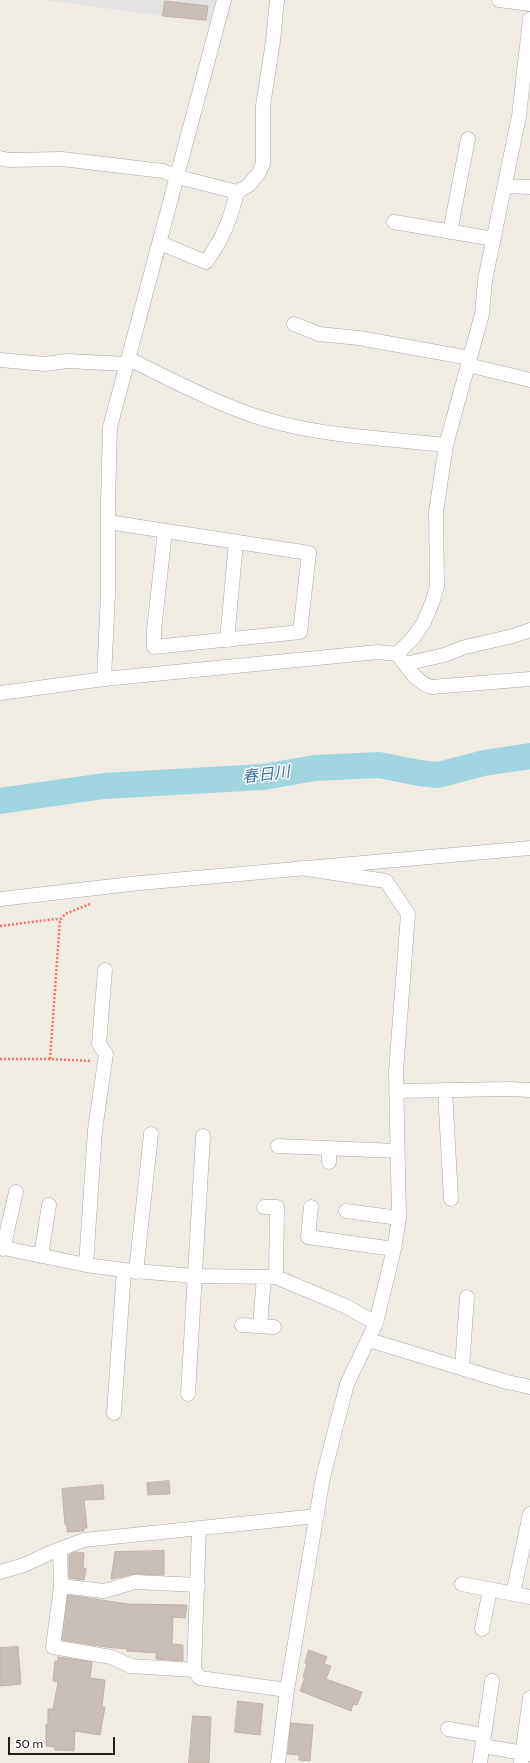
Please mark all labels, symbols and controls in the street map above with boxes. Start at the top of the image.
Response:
water label: 春日川 [241,763,291,787]
scale bar [10,1729,117,1755]
text: 50 m [15,1736,43,1751]

